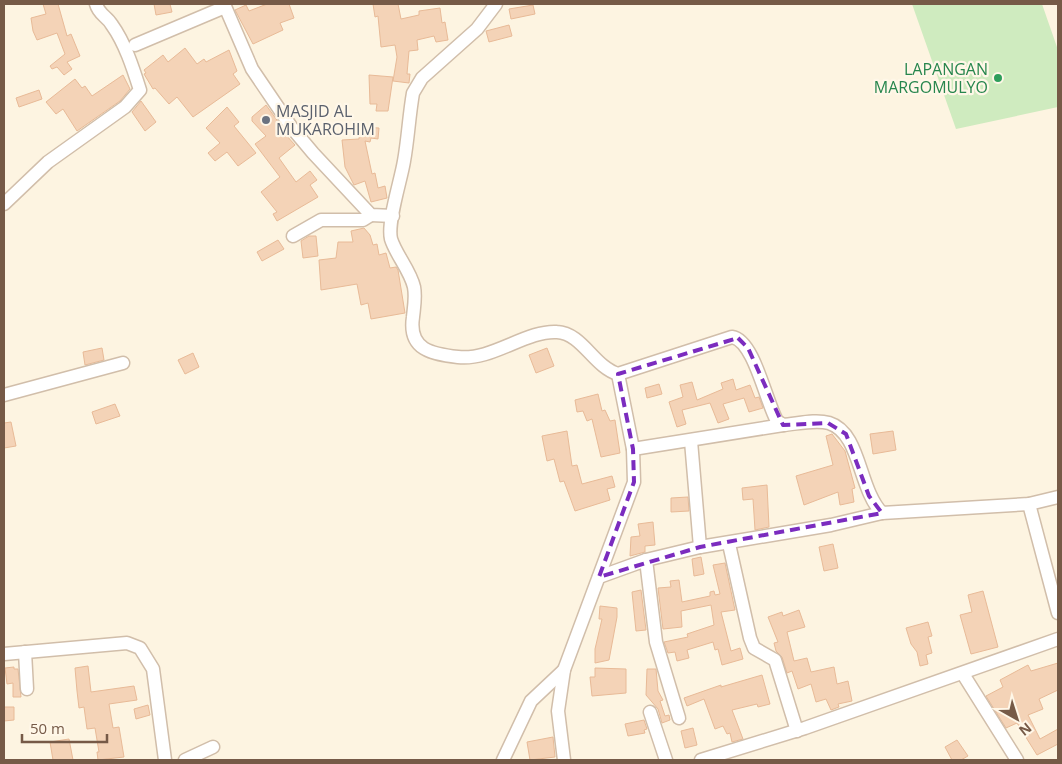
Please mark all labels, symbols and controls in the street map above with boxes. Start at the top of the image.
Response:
place label: LAPANGAN MARGOMULYO [874,58,988,98]
marker: LAPANGAN MARGOMULYO [992,72,1004,84]
place label: MASJID AL MUKAROHIM [276,100,375,140]
marker: MASJID AL MUKAROHIM [260,114,272,126]
north arrow [992,694,1042,744]
scale bar [22,712,108,744]
text: 50 m [30,718,65,738]
text: N [1015,719,1036,740]

